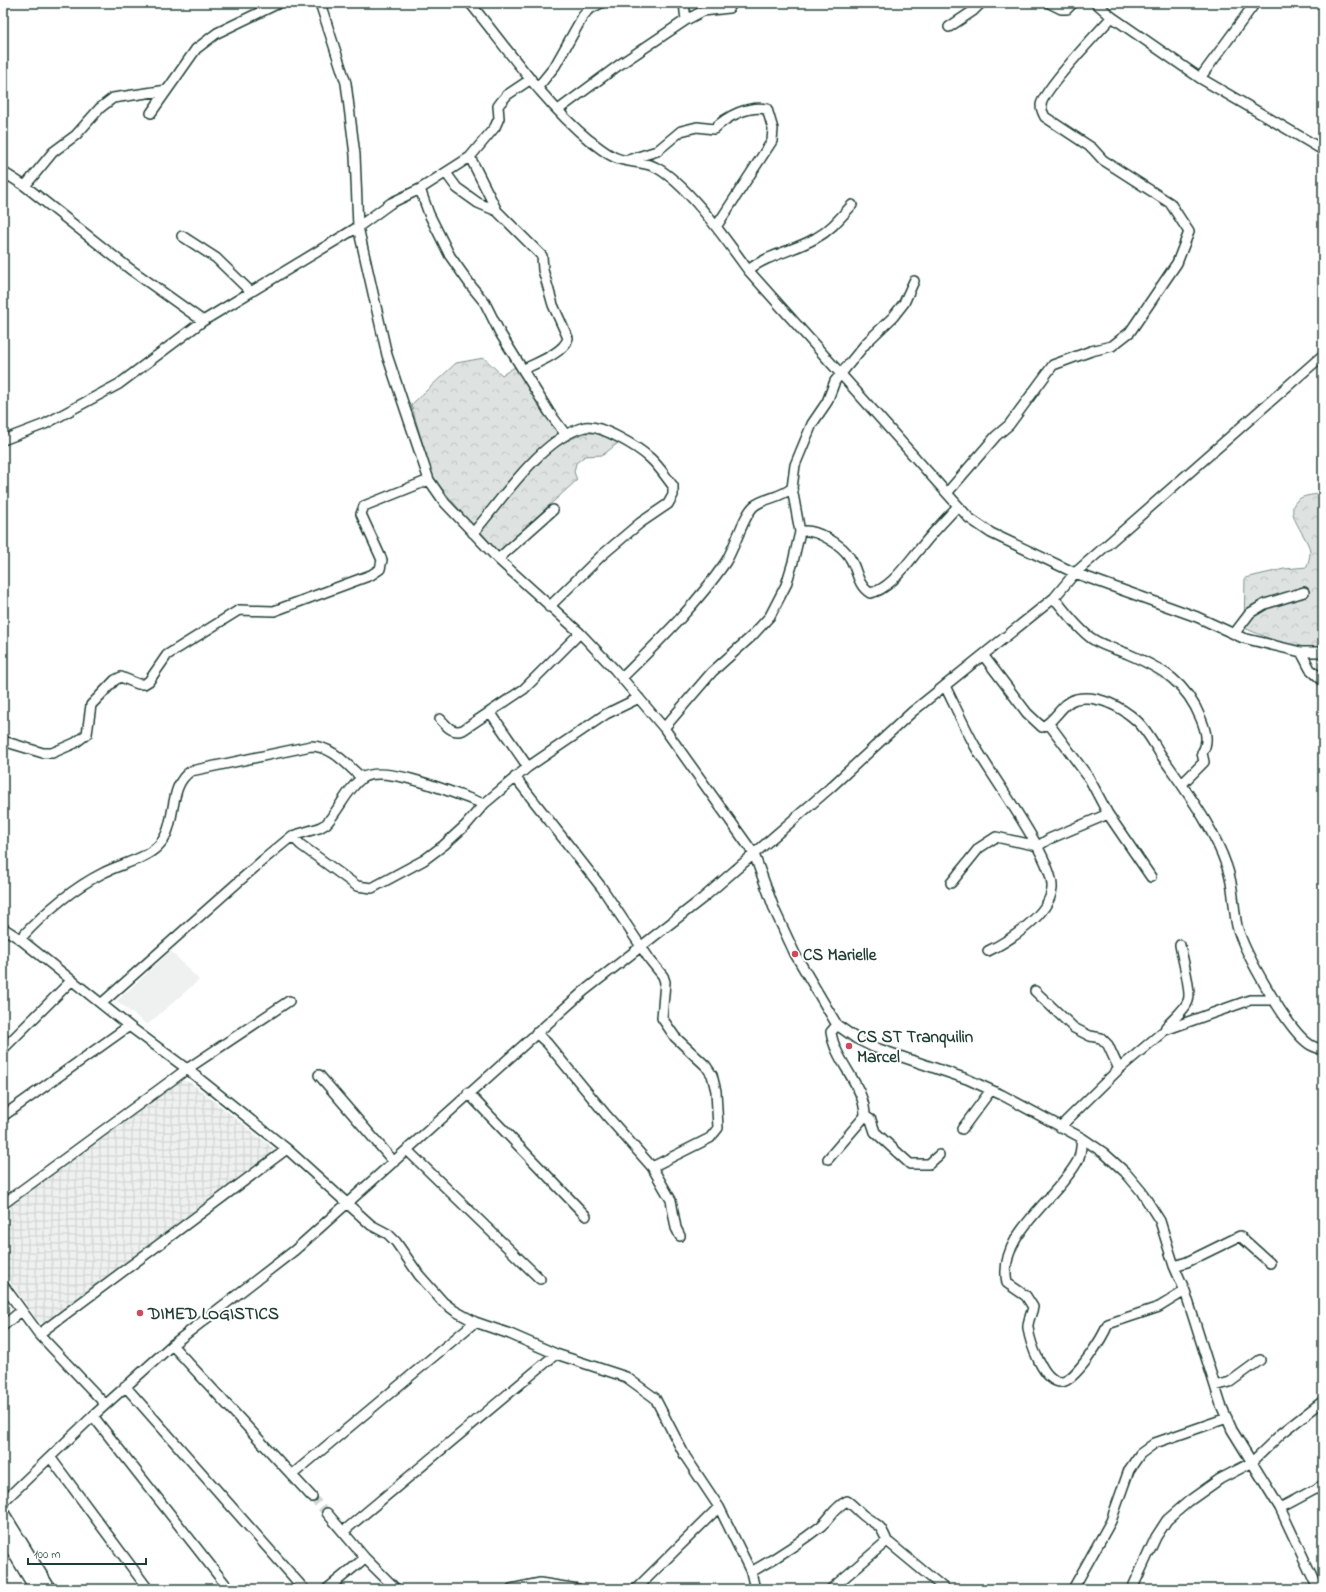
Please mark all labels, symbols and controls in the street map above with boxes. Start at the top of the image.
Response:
place label: CS Marielle [803,943,878,968]
marker: CS Marielle [790,949,800,959]
place label: CS ST Tranquilin Marcel [857,1025,974,1070]
marker: CS ST Tranquilin Marcel [844,1041,854,1051]
place label: DIMED LOGISTICS [147,1302,279,1327]
marker: DIMED LOGISTICS [135,1308,145,1318]
scale bar [28,1540,146,1566]
text: 100 m [34,1546,61,1564]

